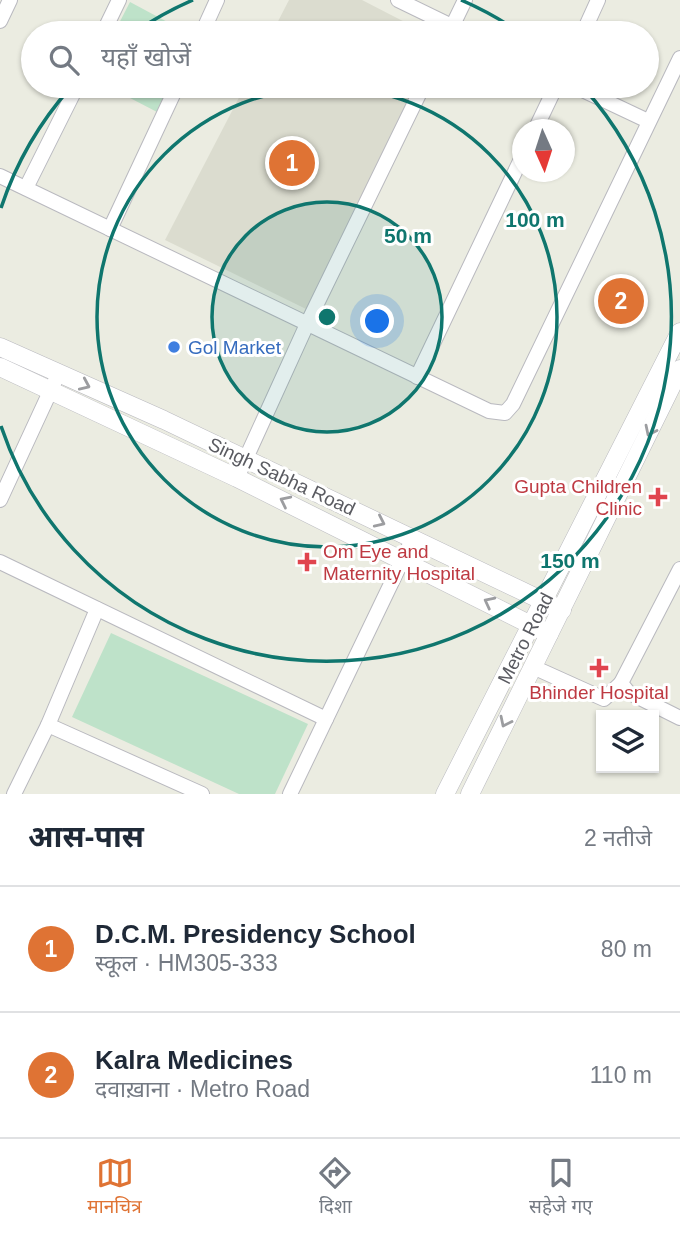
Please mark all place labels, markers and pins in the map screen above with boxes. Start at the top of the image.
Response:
pin: 1 [269,137,315,189]
pin: 2 [598,275,644,327]
centre of rings [315,305,339,329]
place label: Gol Market [188,337,282,358]
marker: Gol Market [166,339,182,355]
place label: Gupta Children Clinic [514,476,642,519]
marker: Gupta Children Clinic [648,487,668,507]
place label: Om Eye and Maternity Hospital [323,541,475,584]
marker: Om Eye and Maternity Hospital [297,552,317,572]
marker: Bhinder Hospital [589,658,609,678]
place label: Bhinder Hospital [529,682,669,703]

